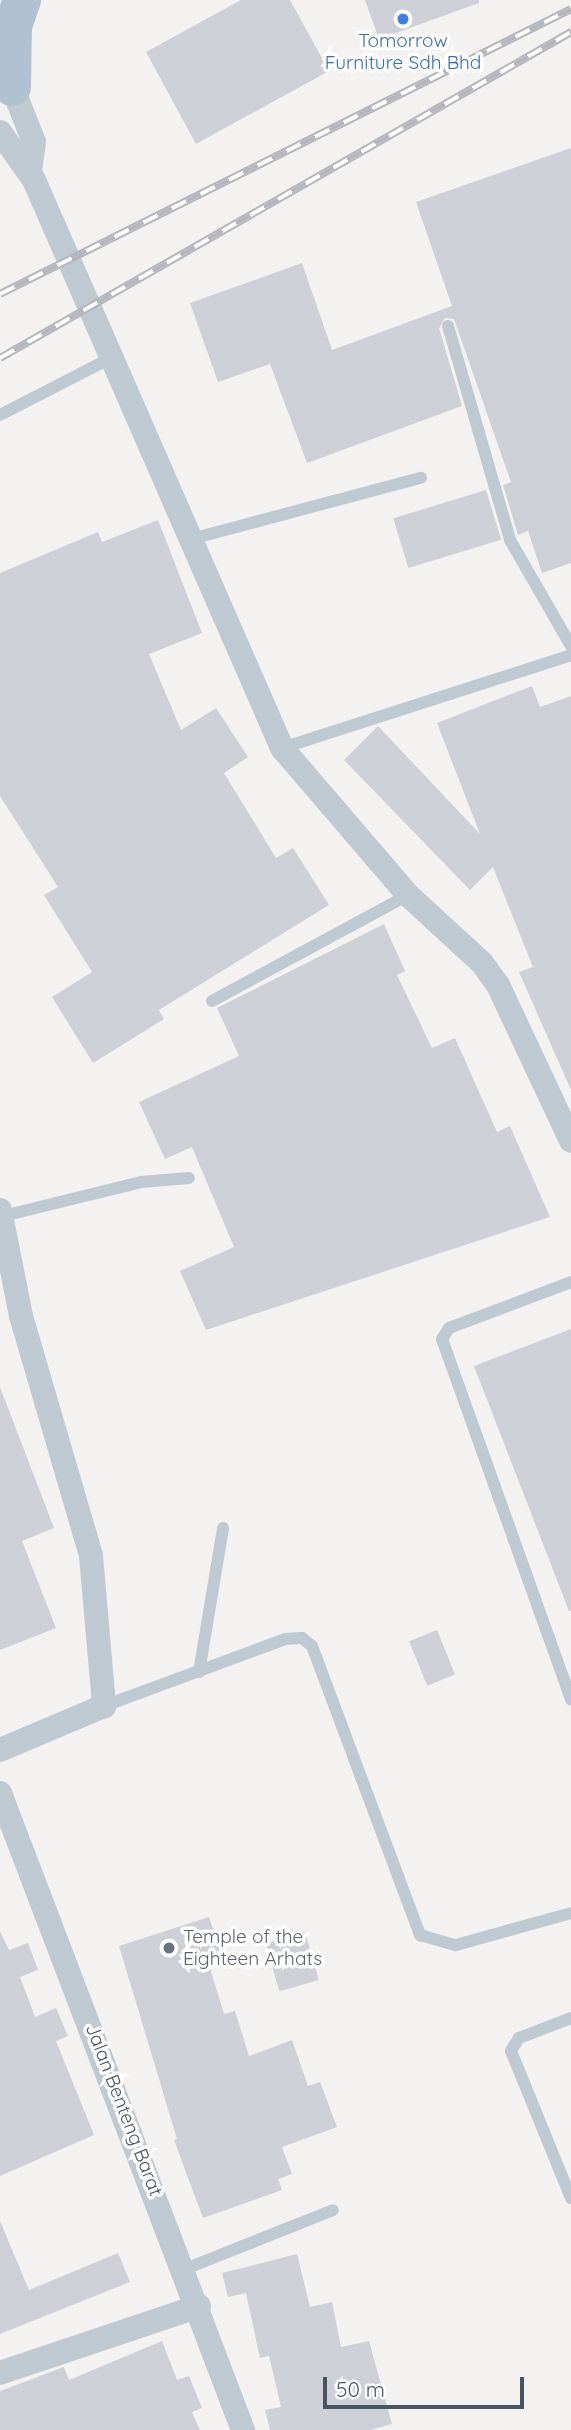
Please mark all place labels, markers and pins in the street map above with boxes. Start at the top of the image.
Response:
marker: Tomorrow Furniture Sdh Bhd [395,11,411,27]
place label: Tomorrow Furniture Sdh Bhd [325,30,481,74]
place label: Temple of the Eighteen Arhats [183,1926,322,1970]
marker: Temple of the Eighteen Arhats [161,1940,177,1956]

